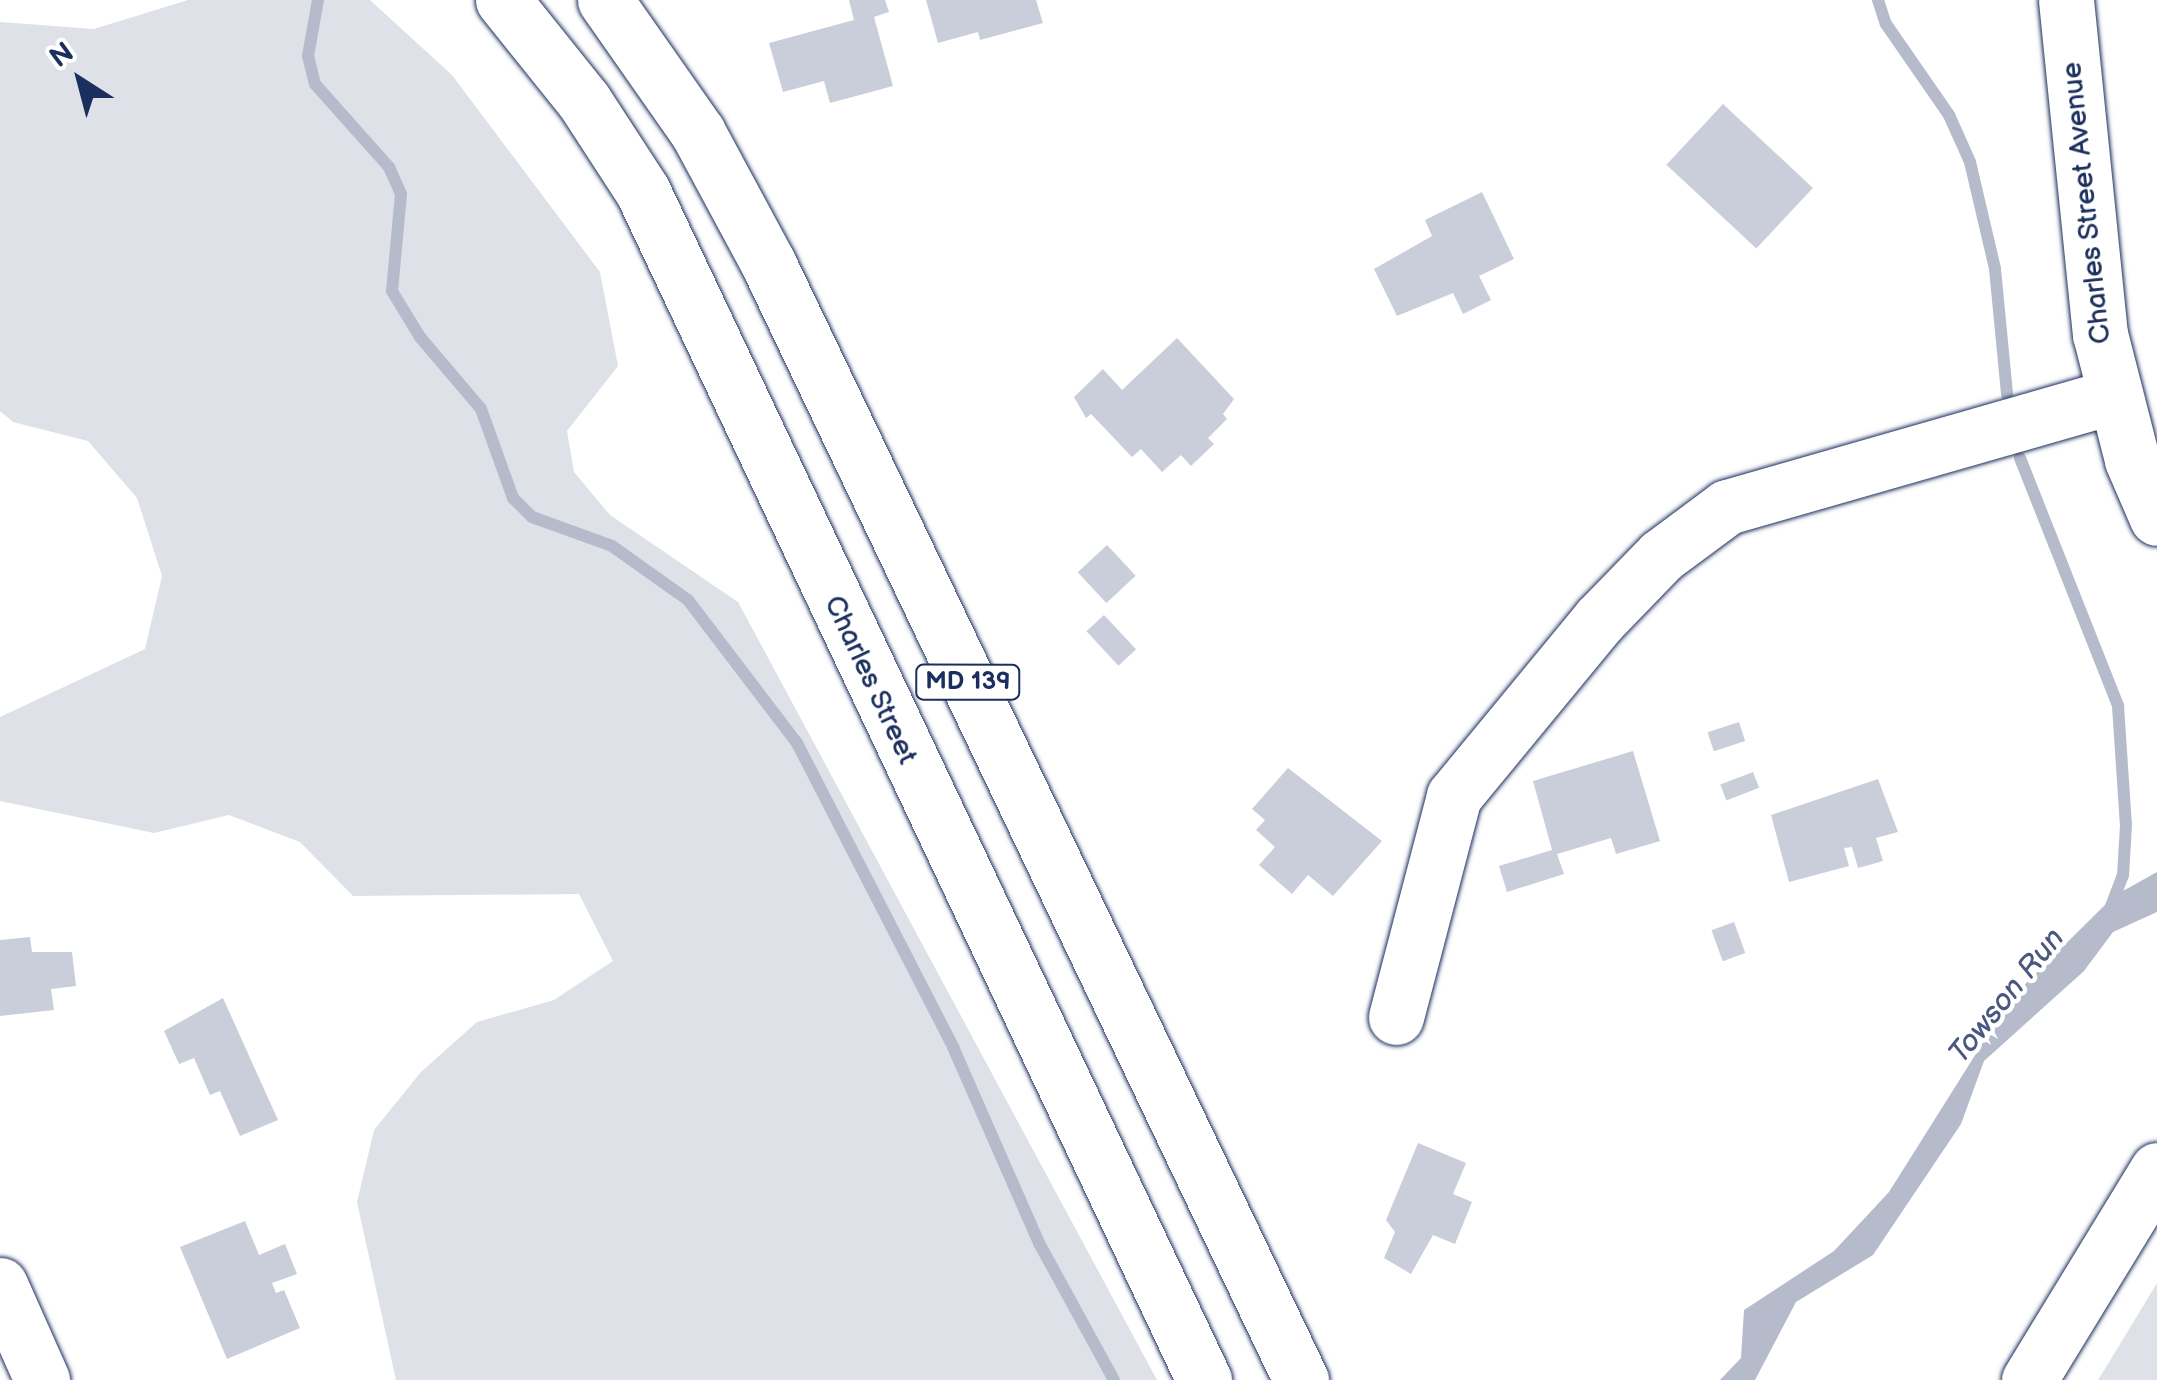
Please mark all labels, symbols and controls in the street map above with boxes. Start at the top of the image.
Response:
north arrow [30,30,130,130]
text: N [44,36,80,75]
street label: Charles Street Avenue [2055,60,2119,346]
street label: Charles Street [816,590,924,770]
road number: MD 139 [913,662,1023,702]
water label: Towson Run [1942,921,2072,1071]

